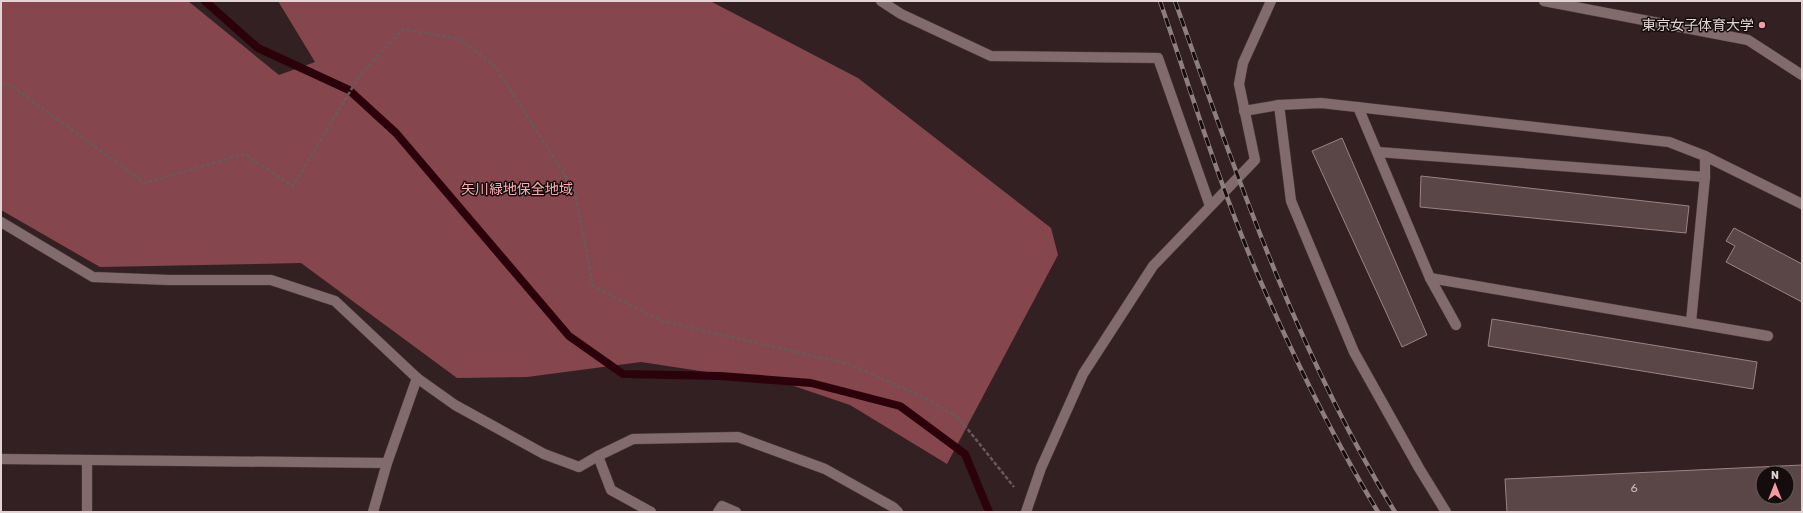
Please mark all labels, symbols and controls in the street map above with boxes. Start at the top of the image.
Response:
place label: 東京女子体育大学 [1642,17,1754,34]
marker: 東京女子体育大学 [1757,20,1767,30]
park label: 矢川緑地保全地域 [461,181,573,198]
north arrow [1755,465,1795,505]
text: N [1771,469,1779,482]
house number: 6 [1630,481,1638,495]

